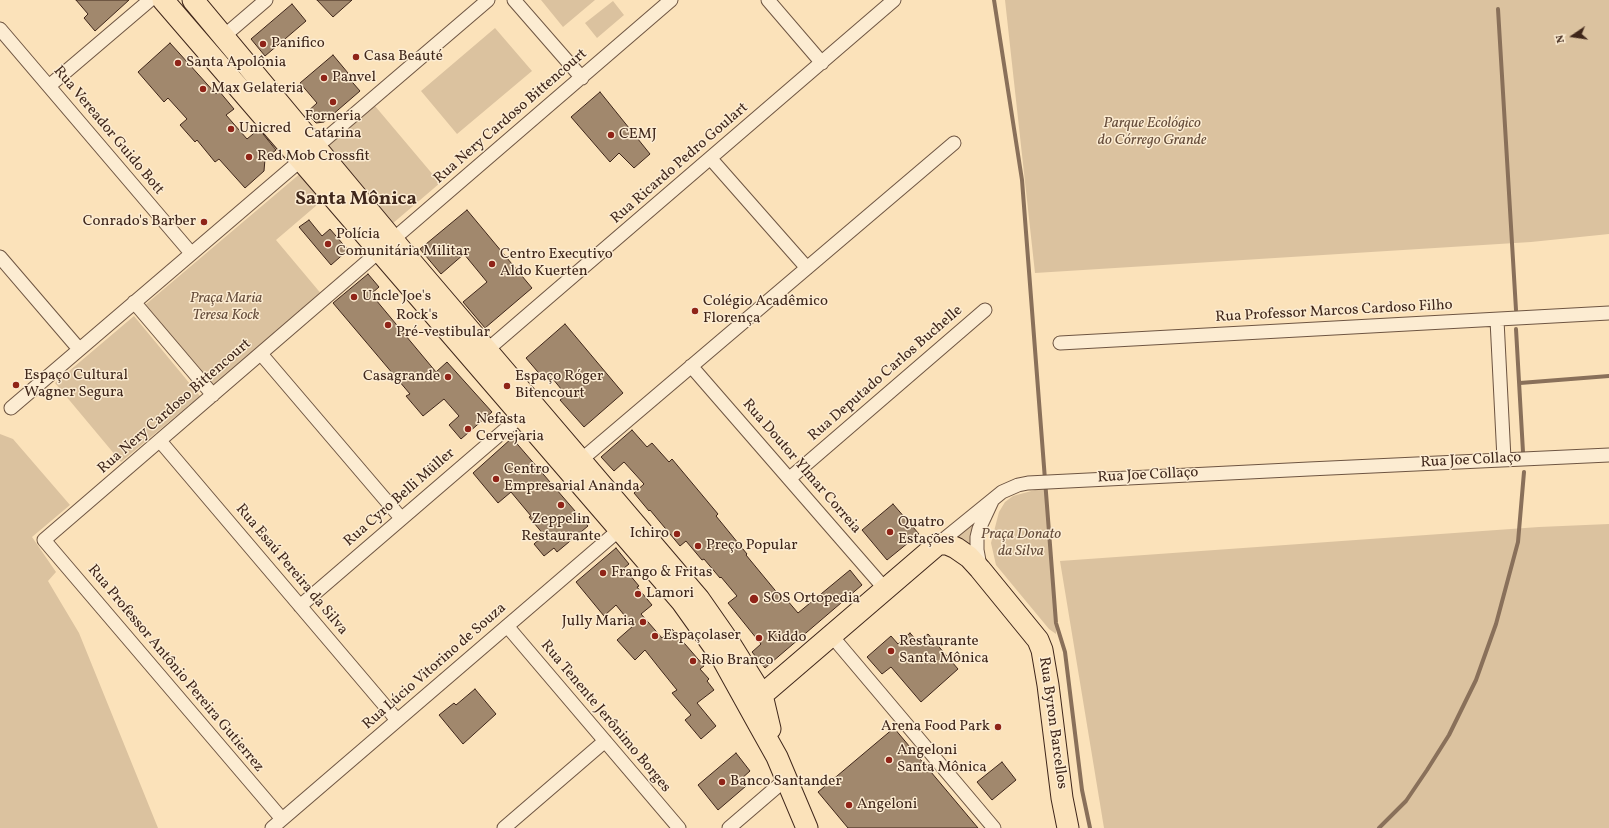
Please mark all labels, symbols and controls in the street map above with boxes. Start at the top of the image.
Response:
north arrow [1553,16,1593,56]
text: N [1553,33,1569,44]
place label: Panifico [271,35,325,53]
marker: Panifico [258,39,268,49]
street label: Rua Nery Cardoso Bittencourt [431,46,591,188]
place label: Casa Beauté [364,48,443,66]
marker: Casa Beauté [351,52,361,62]
place label: Santa Apolônia [186,54,286,72]
marker: Santa Apolônia [173,58,183,68]
street label: Rua Vereador Guido Bott [49,63,167,199]
place label: Panvel [332,69,376,87]
marker: Panvel [319,73,329,83]
place label: Max Gelateria [211,80,303,98]
marker: Max Gelateria [198,84,208,94]
marker: Forneria Catarina [328,97,338,107]
street label: Rua Ricardo Pedro Goulart [608,99,752,229]
place label: Forneria Catarina [305,108,361,143]
park label: Parque Ecológico do Córrego Grande [1098,115,1206,150]
place label: Unicred [239,120,291,138]
marker: Unicred [226,124,236,134]
place label: CEMJ [619,126,657,144]
marker: CEMJ [606,130,616,140]
place label: Red Mob Crossfit [257,148,370,166]
marker: Red Mob Crossfit [244,152,254,162]
district label: Santa Mônica [295,190,417,212]
place label: Conrado's Barber [83,213,196,231]
marker: Conrado's Barber [199,217,209,227]
place label: Polícia Comunitária Militar [336,226,469,261]
marker: Polícia Comunitária Militar [323,239,333,249]
place label: Centro Executivo Aldo Kuerten [500,246,613,281]
marker: Centro Executivo Aldo Kuerten [487,259,497,269]
place label: Uncle Joe's [362,288,431,306]
park label: Praça Maria Teresa Kock [190,290,262,325]
marker: Uncle Joe's [349,292,359,302]
place label: Colégio Acadêmico Florença [703,293,828,328]
street label: Rua Professor Marcos Cardoso Filho [1215,297,1453,327]
street label: Rua Deputado Carlos Buchelle [805,302,967,446]
marker: Colégio Acadêmico Florença [690,306,700,316]
place label: Rock's Pré-vestibular [396,307,490,342]
marker: Rock's Pré-vestibular [383,320,393,330]
street label: Rua Nery Cardoso Bittencourt [95,336,255,478]
place label: Espaço Cultural Wagner Segura [24,367,128,402]
place label: Casagrande [363,368,440,386]
place label: Espaço Róger Bitencourt [515,368,603,403]
marker: Casagrande [443,372,453,382]
marker: Espaço Cultural Wagner Segura [11,380,21,390]
marker: Espaço Róger Bitencourt [502,381,512,391]
street label: Rua Doutor Ylmar Correia [738,396,864,538]
place label: Nefasta Cervejaria [476,411,544,446]
marker: Nefasta Cervejaria [463,424,473,434]
street label: Rua Cyro Belli Müller [341,445,459,551]
street label: Rua Joe Collaço [1420,449,1522,473]
place label: Centro Empresarial Ananda [504,461,640,496]
street label: Rua Joe Collaço [1097,464,1199,488]
marker: Centro Empresarial Ananda [491,474,501,484]
marker: Zeppelin Restaurante [556,500,566,510]
street label: Rua Esaú Pereira da Silva [231,501,351,639]
place label: Zeppelin Restaurante [521,511,601,546]
place label: Quatro Estações [898,514,954,549]
place label: Ichiro [630,525,669,543]
park label: Praça Donato da Silva [981,526,1061,561]
marker: Quatro Estações [885,527,895,537]
marker: Ichiro [672,529,682,539]
place label: Preço Popular [706,537,797,555]
marker: Preço Popular [693,541,703,551]
street label: Rua Professor Antônio Pereira Gutierrez [83,562,267,776]
place label: Frango & Fritas [611,564,712,582]
marker: Frango & Fritas [598,568,608,578]
place label: Lamori [646,585,694,603]
marker: Lamori [633,589,643,599]
place label: SOS Ortopedia [763,590,860,608]
marker: SOS Ortopedia [748,593,760,605]
street label: Rua Lúcio Vitorino de Souza [360,600,510,734]
place label: Jully Maria [562,613,635,631]
marker: Jully Maria [638,617,648,627]
place label: Espaçolaser [663,627,741,645]
place label: Kiddo [767,629,807,647]
marker: Espaçolaser [650,631,660,641]
marker: Kiddo [754,633,764,643]
place label: Restaurante Santa Mônica [899,633,989,668]
street label: Rua Tenente Jerônimo Borges [536,637,674,797]
marker: Restaurante Santa Mônica [886,646,896,656]
place label: Rio Branco [701,652,773,670]
marker: Rio Branco [688,656,698,666]
street label: Rua Byron Barcellos [1034,656,1070,790]
place label: Arena Food Park [881,718,990,736]
marker: Arena Food Park [993,722,1003,732]
place label: Angeloni Santa Mônica [897,742,987,777]
marker: Angeloni Santa Mônica [884,755,894,765]
place label: Banco Santander [730,773,842,791]
marker: Banco Santander [717,777,727,787]
place label: Angeloni [857,796,917,814]
marker: Angeloni [844,800,854,810]

